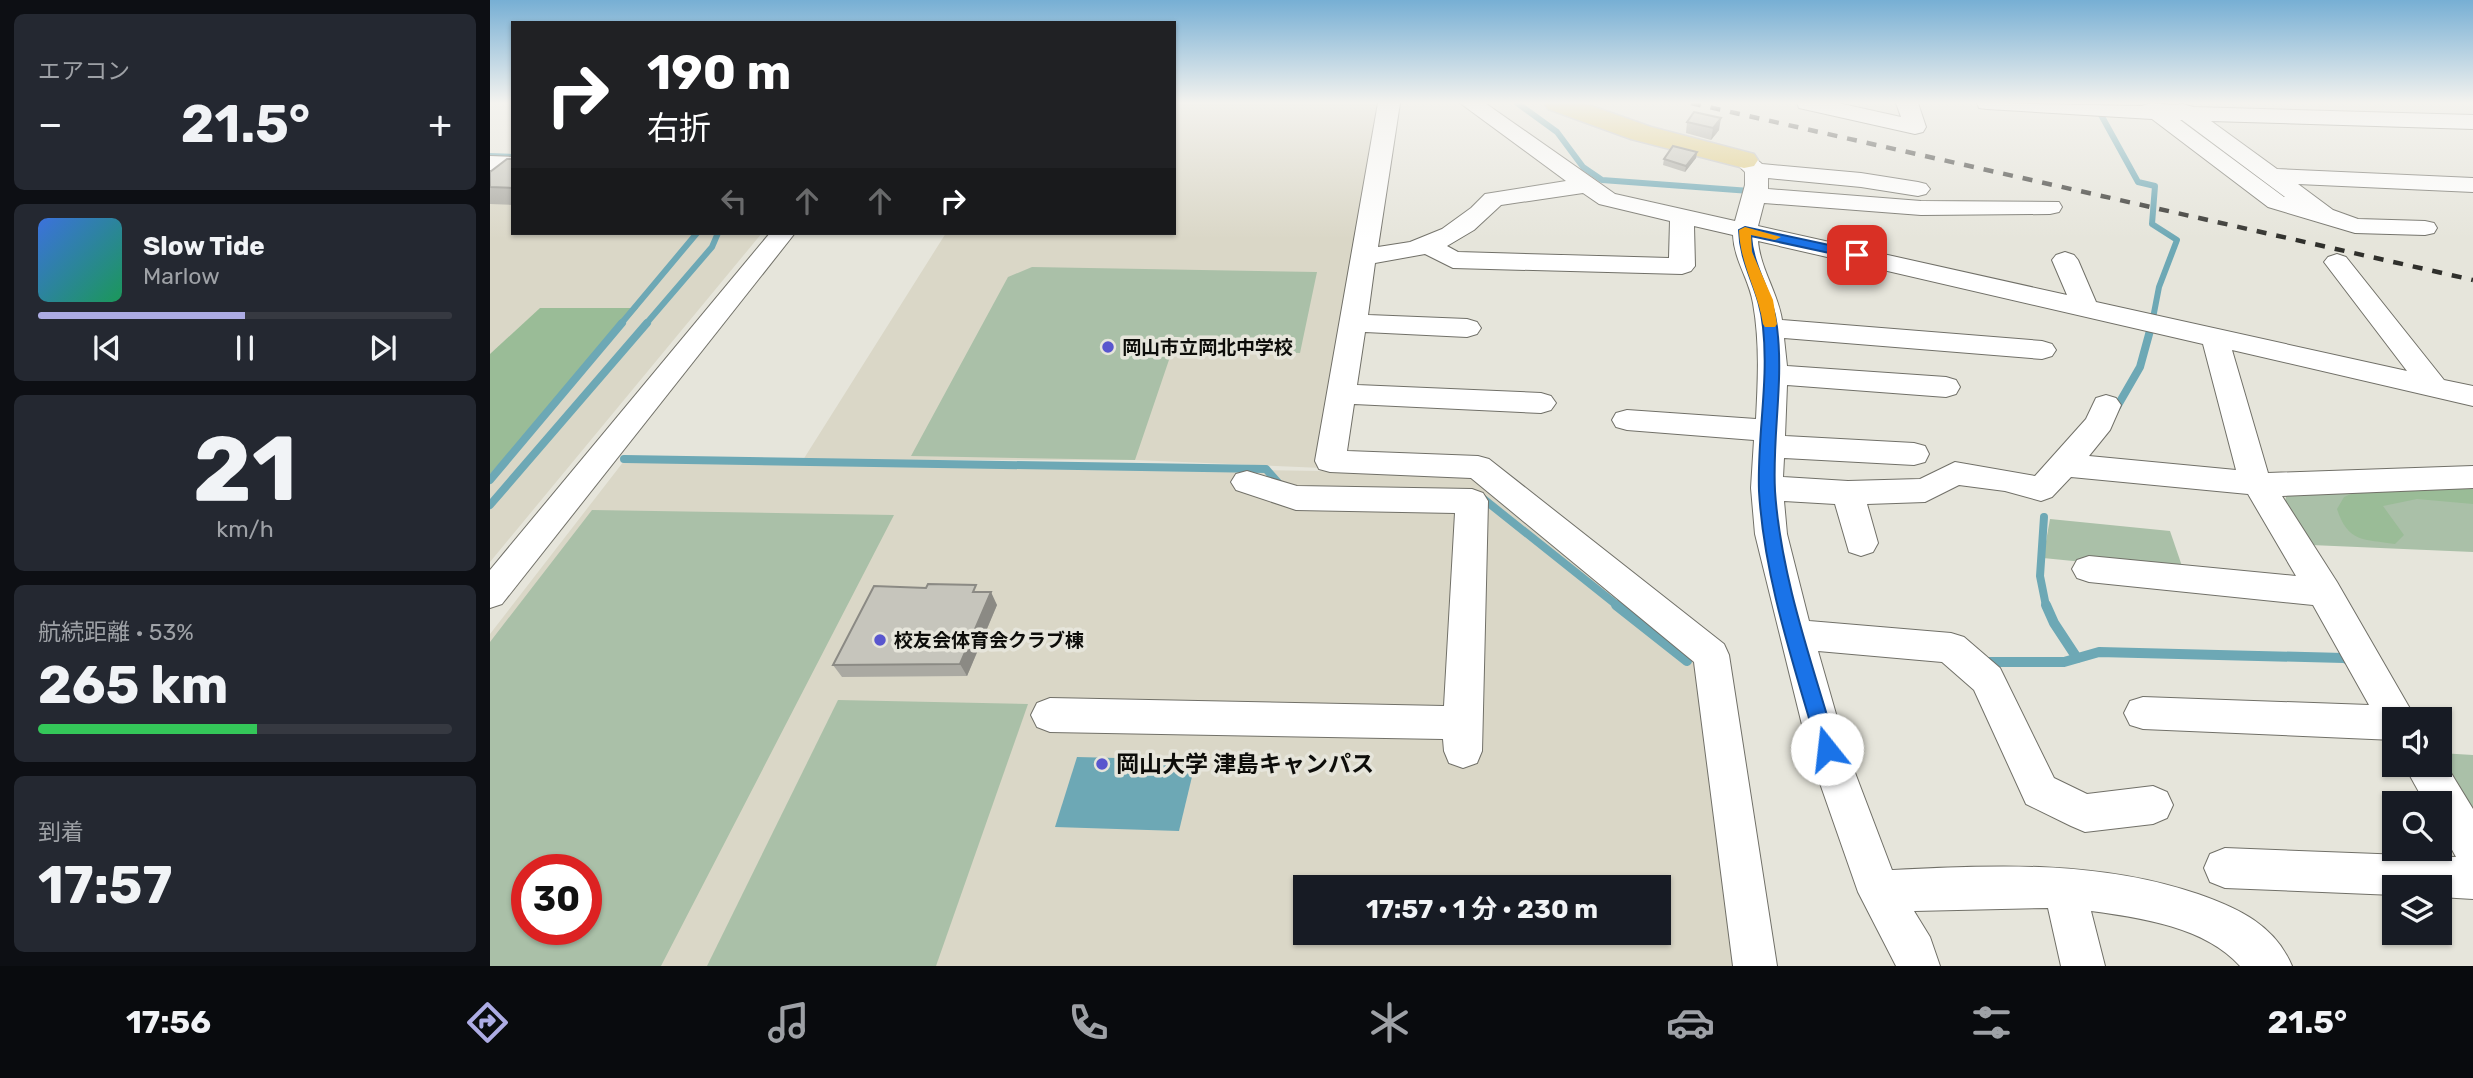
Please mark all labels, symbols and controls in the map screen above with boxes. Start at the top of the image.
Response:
text: 190 m [647,43,791,101]
icon: right [532,49,623,140]
text: エアコン [38,57,130,85]
text: 21.5° [181,93,310,155]
text: − [38,101,63,147]
text: + [428,101,452,147]
text: 右折 [647,109,711,147]
icon: left [715,182,753,220]
icon: ahead [788,182,826,220]
icon: ahead [861,182,899,220]
icon: right [934,182,972,220]
pin [1827,225,1887,285]
text: Slow Tide [143,231,265,262]
icon: arrive [1838,236,1876,274]
text: Marlow [143,262,220,290]
icon: previous [88,329,126,367]
icon: pause [226,329,264,367]
icon: next [364,329,402,367]
place label: 岡山市立岡北中学校 [1122,336,1293,359]
marker: 岡山市立岡北中学校 [1100,339,1116,355]
text: 21 [193,415,297,523]
text: km/h [216,515,274,543]
text: 航続距離 · 53% [38,618,194,646]
place label: 校友会体育会クラブ棟 [894,629,1084,652]
marker: 校友会体育会クラブ棟 [872,632,888,648]
text: 265 km [38,654,228,716]
map controls [2382,707,2452,945]
button: sound [2382,707,2452,777]
position arrow [1790,712,1864,786]
place label: 岡山大学 津島キャンパス [1116,750,1374,778]
marker: 岡山大学 津島キャンパス [1094,756,1110,772]
button: search [2382,791,2452,861]
text: 到着 [38,818,84,846]
text: 17:57 [38,854,172,916]
speed limit sign: 30 [511,854,602,945]
button: layers [2382,875,2452,945]
text: 17:57 · 1 分 · 230 m [1366,894,1598,925]
icon: directions [463,998,512,1047]
icon: music [764,998,813,1047]
icon: phone [1064,998,1113,1047]
icon: climate [1365,998,1414,1047]
icon: car [1666,998,1715,1047]
icon: filters [1967,998,2016,1047]
text: 17:56 [126,1003,211,1041]
text: 21.5° [2267,1003,2347,1041]

